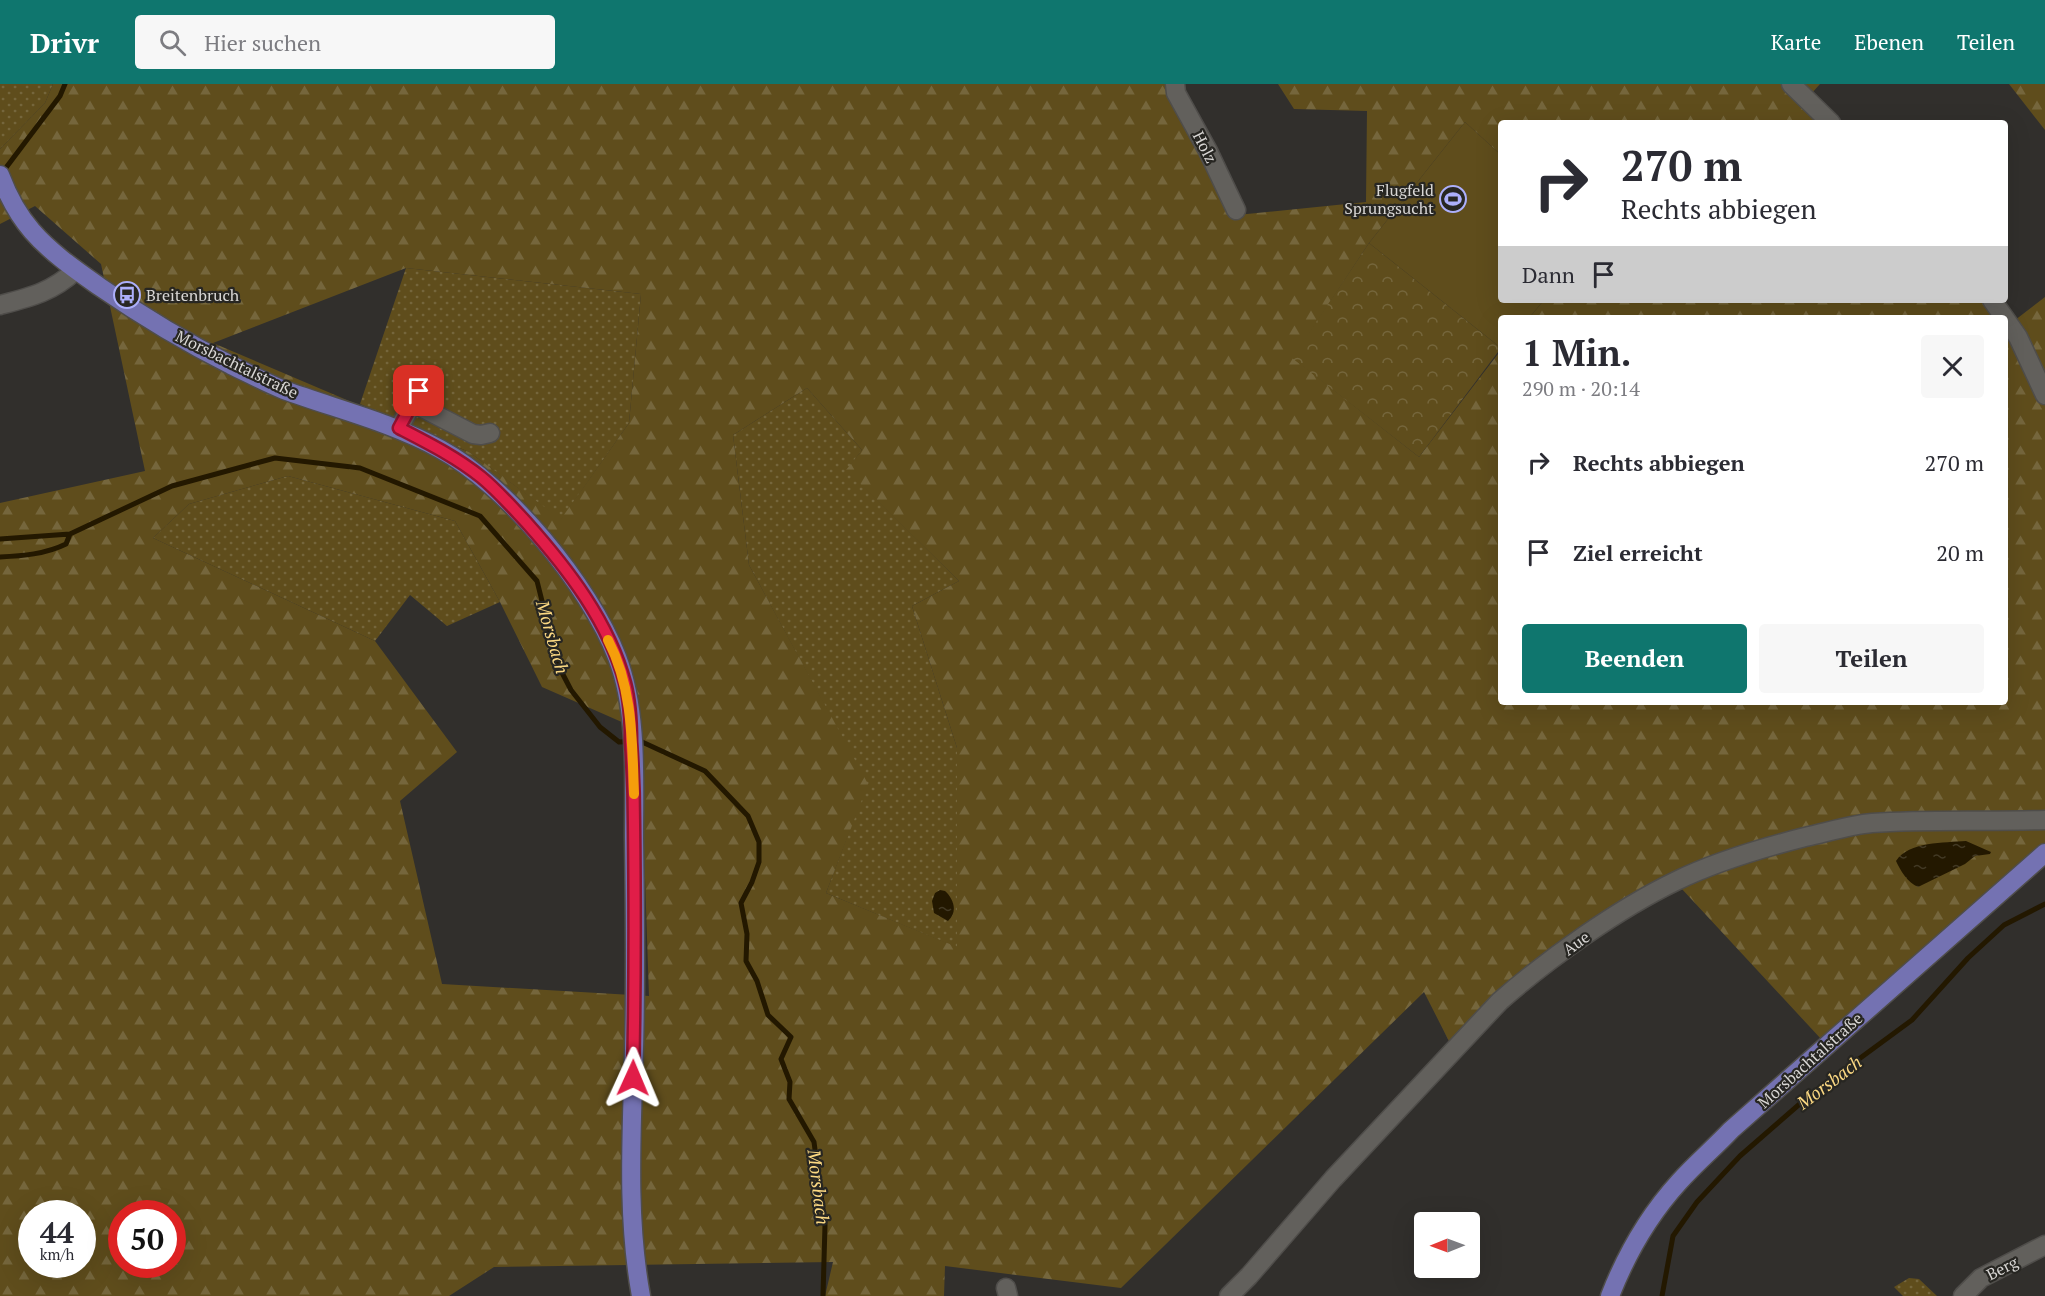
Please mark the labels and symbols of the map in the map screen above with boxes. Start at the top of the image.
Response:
street label: Holz [1188,127,1222,167]
place label: Flugfeld Sprungsucht [1344,179,1434,219]
sports icon: Flugfeld Sprungsucht [1438,184,1468,214]
bus stop icon: Breitenbruch [112,280,142,310]
place label: Breitenbruch [146,284,240,306]
street label: Morsbachtalstraße [172,325,302,403]
pin [393,365,444,416]
water label: Morsbach [531,596,575,677]
street label: Aue [1558,926,1594,960]
street label: Morsbachtalstraße [1754,1008,1866,1112]
position arrow [601,1046,665,1110]
water label: Morsbach [1792,1051,1866,1113]
water label: Morsbach [802,1147,836,1226]
speed limit sign: 50 [108,1200,186,1278]
north arrow [1414,1212,1480,1278]
street label: Berg [1983,1251,2022,1285]

